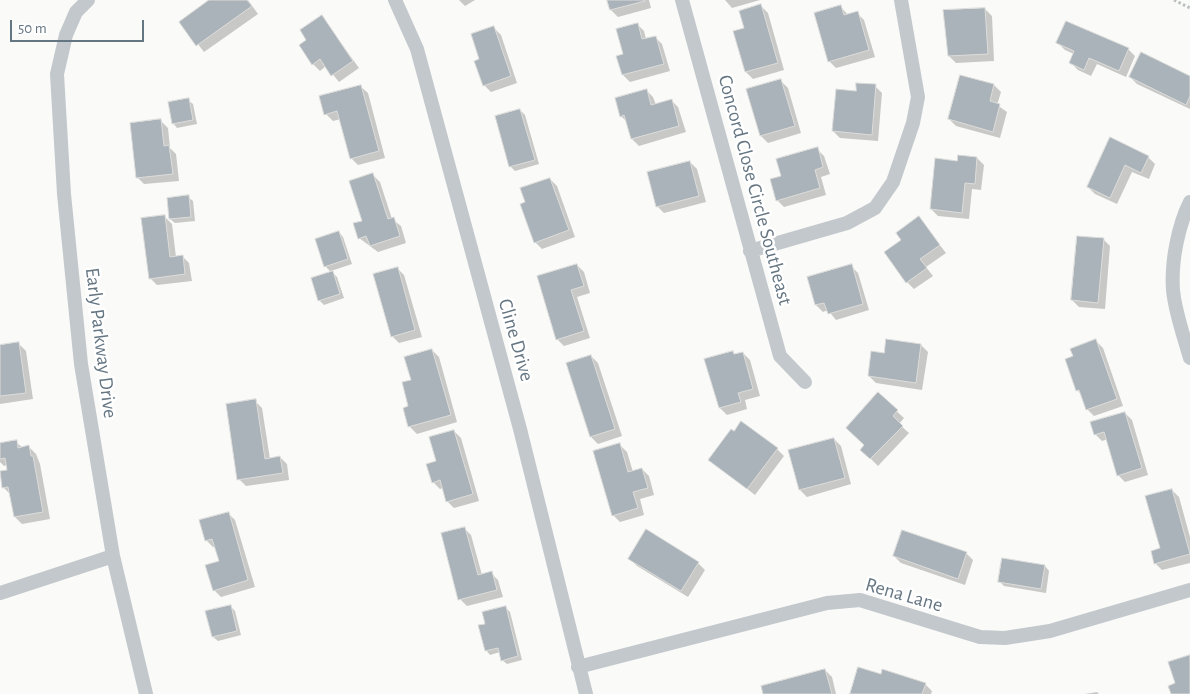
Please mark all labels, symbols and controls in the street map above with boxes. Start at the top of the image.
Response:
scale bar [12,10,146,42]
text: 50 m [18,21,47,36]
street label: Concord Close Circle Southeast [713,72,797,308]
street label: Early Parkway Drive [80,266,122,420]
street label: Cline Drive [493,296,539,384]
street label: Rena Lane [863,573,945,617]

